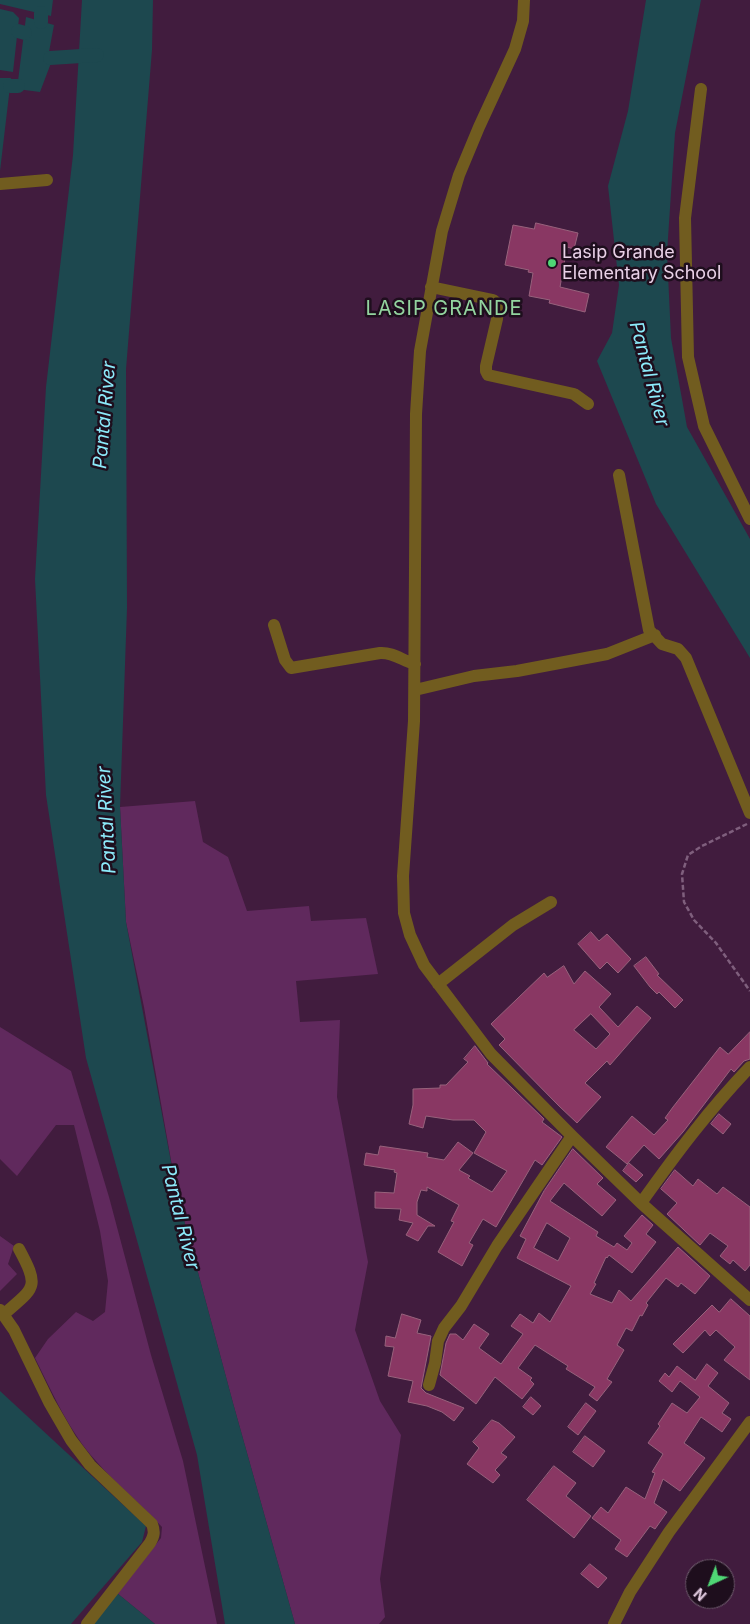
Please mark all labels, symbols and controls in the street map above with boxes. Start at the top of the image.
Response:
place label: Lasip Grande Elementary School [562,242,721,284]
marker: Lasip Grande Elementary School [546,257,558,269]
district label: LASIP GRANDE [364,297,524,321]
water label: Pantal River [624,319,674,429]
water label: Pantal River [89,360,121,470]
water label: Pantal River [93,766,121,874]
water label: Pantal River [156,1162,204,1272]
north arrow [685,1559,735,1609]
text: N [690,1585,710,1604]

